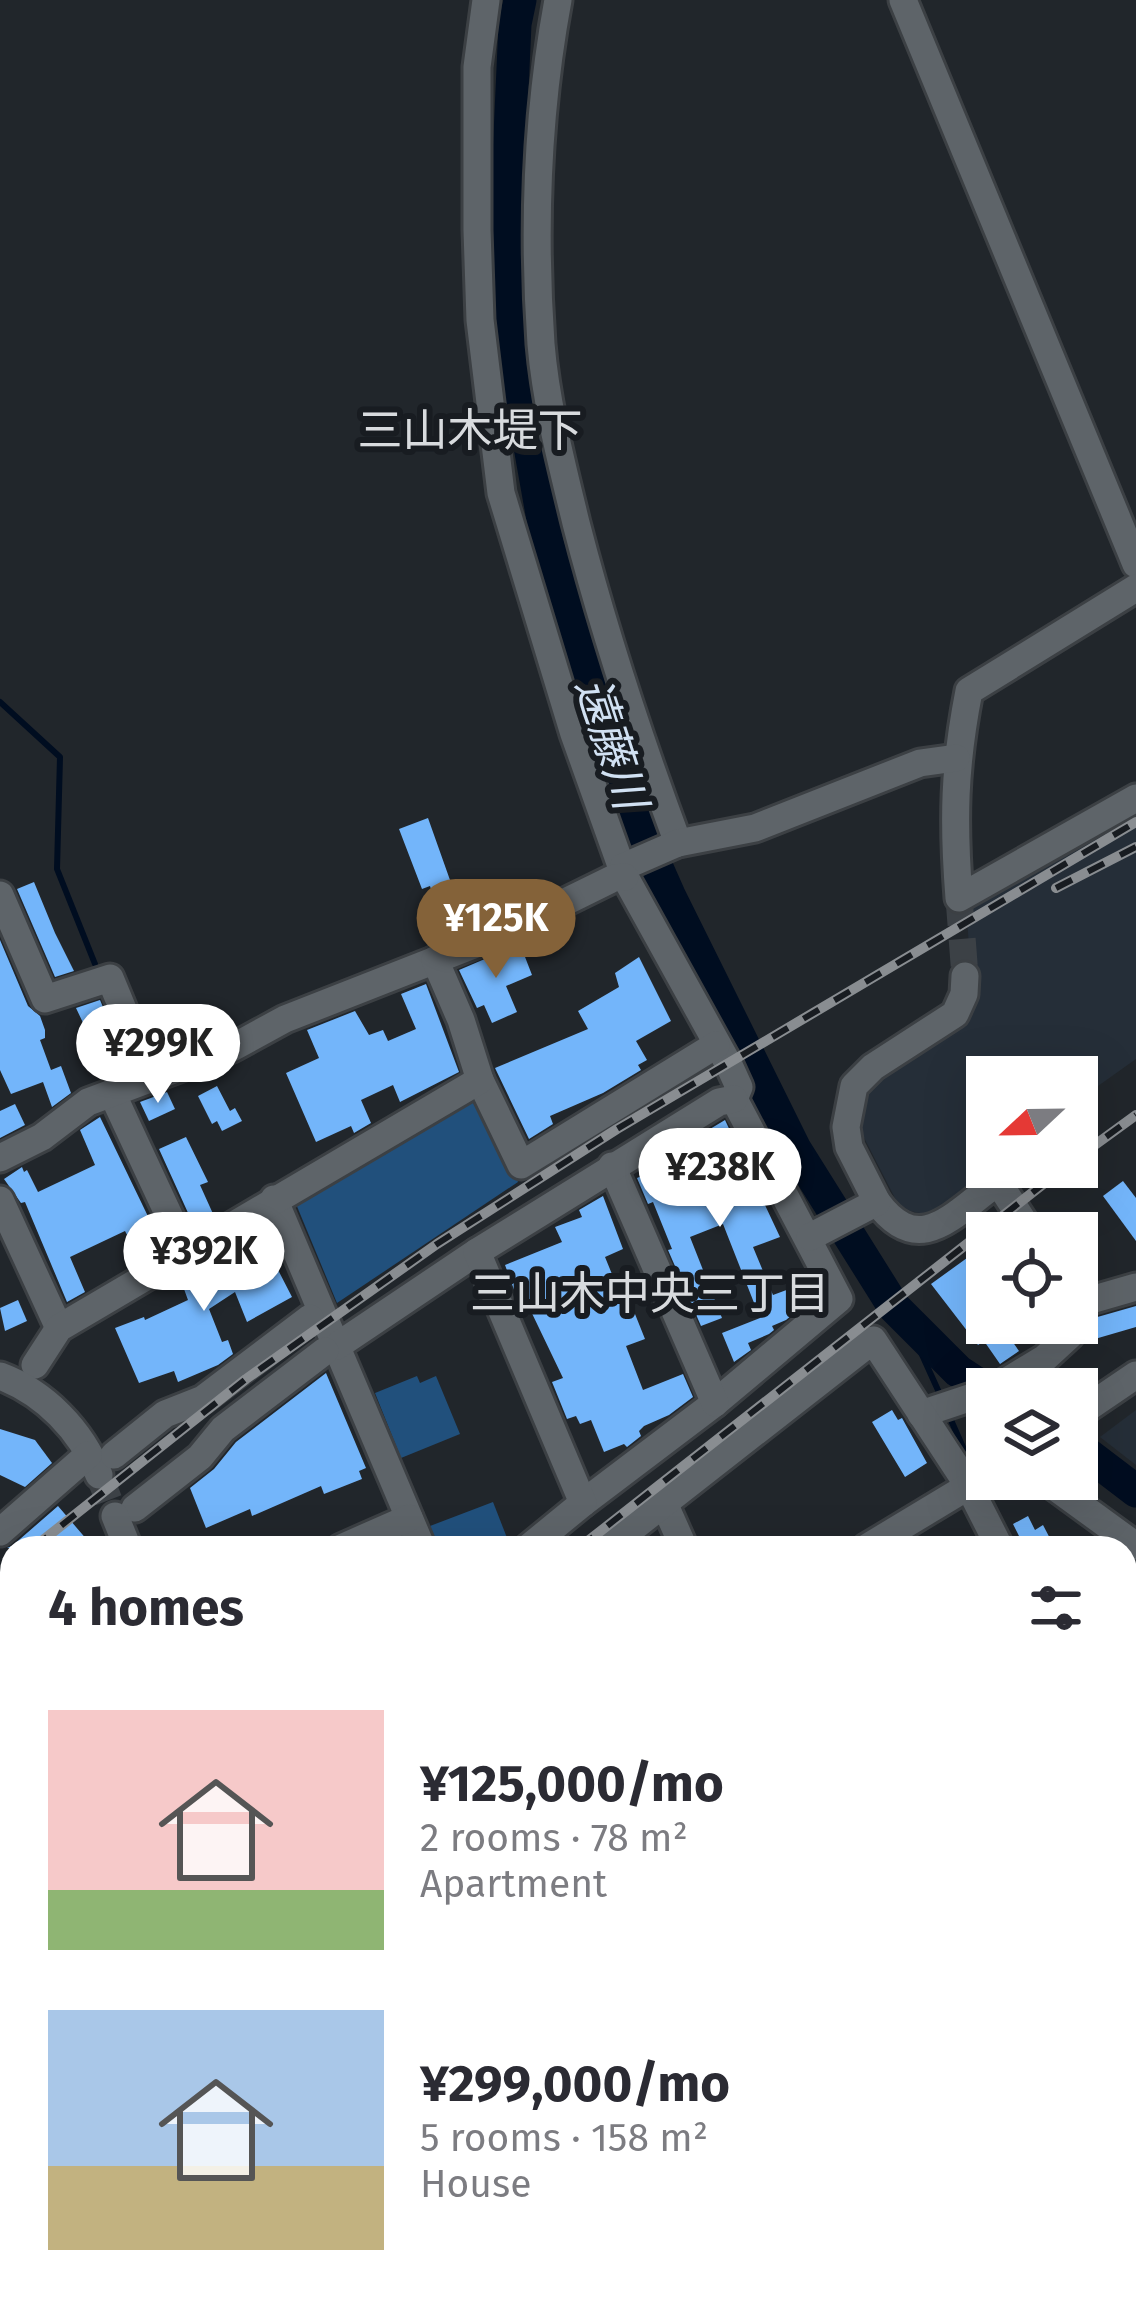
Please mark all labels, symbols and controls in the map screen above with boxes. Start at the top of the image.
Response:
district label: 三山木堤下 [357,404,583,458]
water label: 遠藤川 [565,671,659,820]
pin: ¥125K [412,879,580,981]
text: ¥125K [444,895,548,941]
pin: ¥299K [74,1004,242,1106]
text: ¥299K [103,1020,213,1066]
north arrow [966,1056,1098,1188]
map controls [966,1056,1098,1500]
pin: ¥238K [636,1128,804,1230]
text: ¥238K [665,1144,775,1190]
pin: ¥392K [120,1212,288,1314]
button: locate [966,1212,1098,1344]
text: ¥392K [150,1228,258,1274]
district label: 三山木中央三丁目 [470,1267,830,1321]
button: layers [966,1368,1098,1500]
icon: filters [1023,1575,1089,1641]
text: 4 homes [48,1577,244,1639]
text: ¥125,000/mo [420,1753,724,1815]
icon: home [144,1758,288,1902]
text: 2 rooms · 78 m² [420,1815,688,1861]
text: Apartment [420,1861,607,1907]
text: ¥299,000/mo [420,2053,730,2115]
icon: home [144,2058,288,2202]
text: 5 rooms · 158 m² [420,2115,708,2161]
text: House [420,2161,531,2207]

